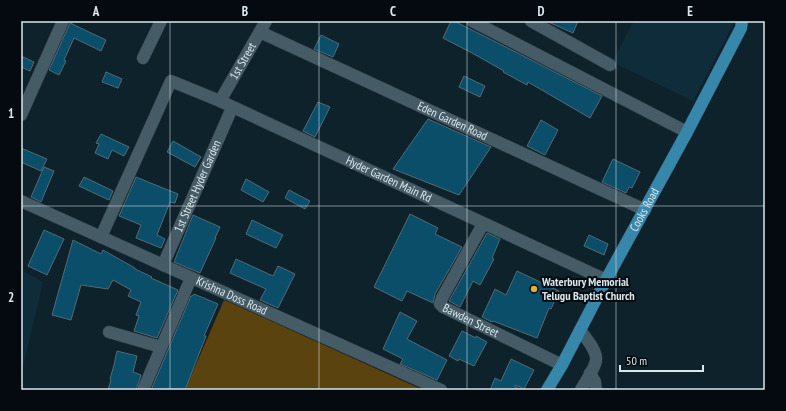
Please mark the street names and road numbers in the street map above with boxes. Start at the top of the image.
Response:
street label: 1st Street [226,39,259,82]
street label: Eden Garden Road [415,98,490,143]
street label: 1st Street Hyder Garden [170,138,224,235]
street label: Hyder Garden Main Rd [344,152,434,205]
street label: Cooks Road [626,185,662,234]
street label: Krishna Doss Road [194,273,270,318]
street label: Bawden Street [440,300,502,340]

